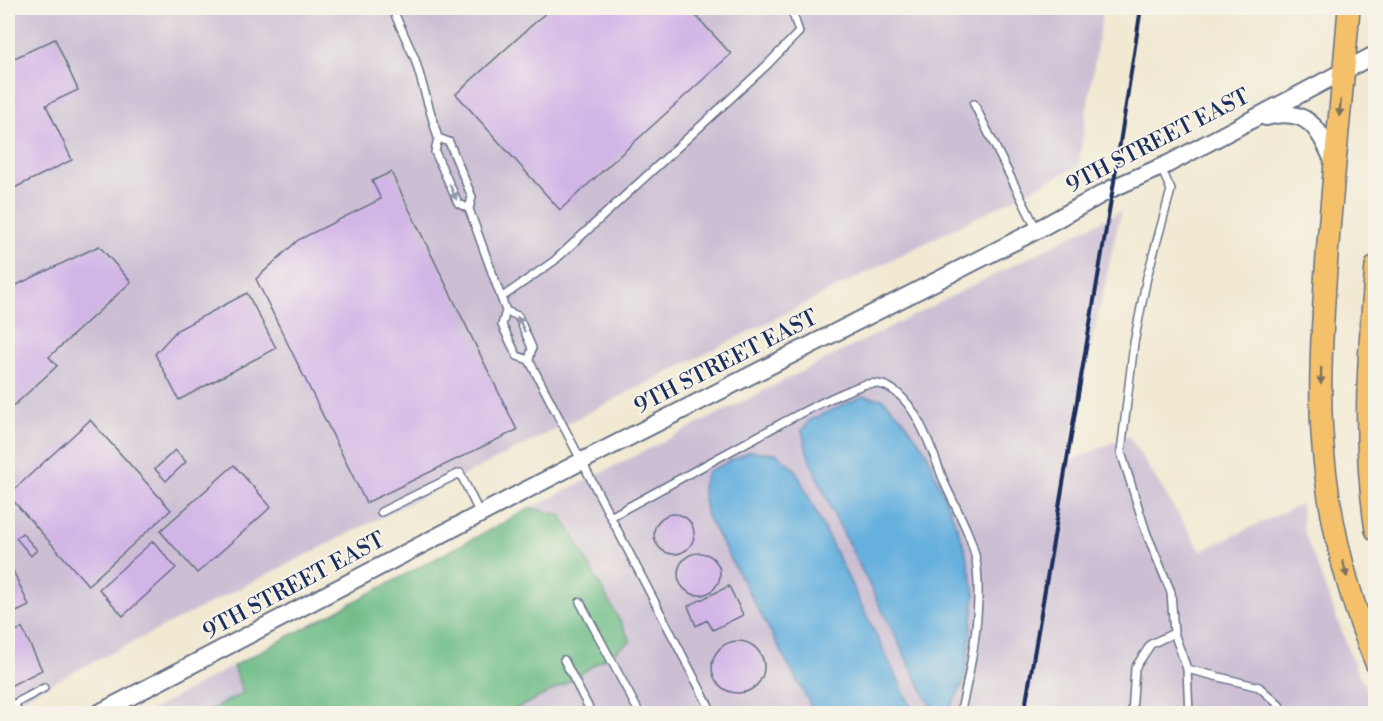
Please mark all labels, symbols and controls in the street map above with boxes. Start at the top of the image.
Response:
street label: 9TH STREET EAST [1062,83,1254,199]
one-way arrow [1335,98,1345,117]
one-way arrow [449,184,458,201]
street label: 9TH STREET EAST [630,304,822,420]
one-way arrow [516,315,526,332]
one-way arrow [1316,366,1326,385]
street label: 9TH STREET EAST [198,527,390,645]
one-way arrow [1340,560,1350,578]

